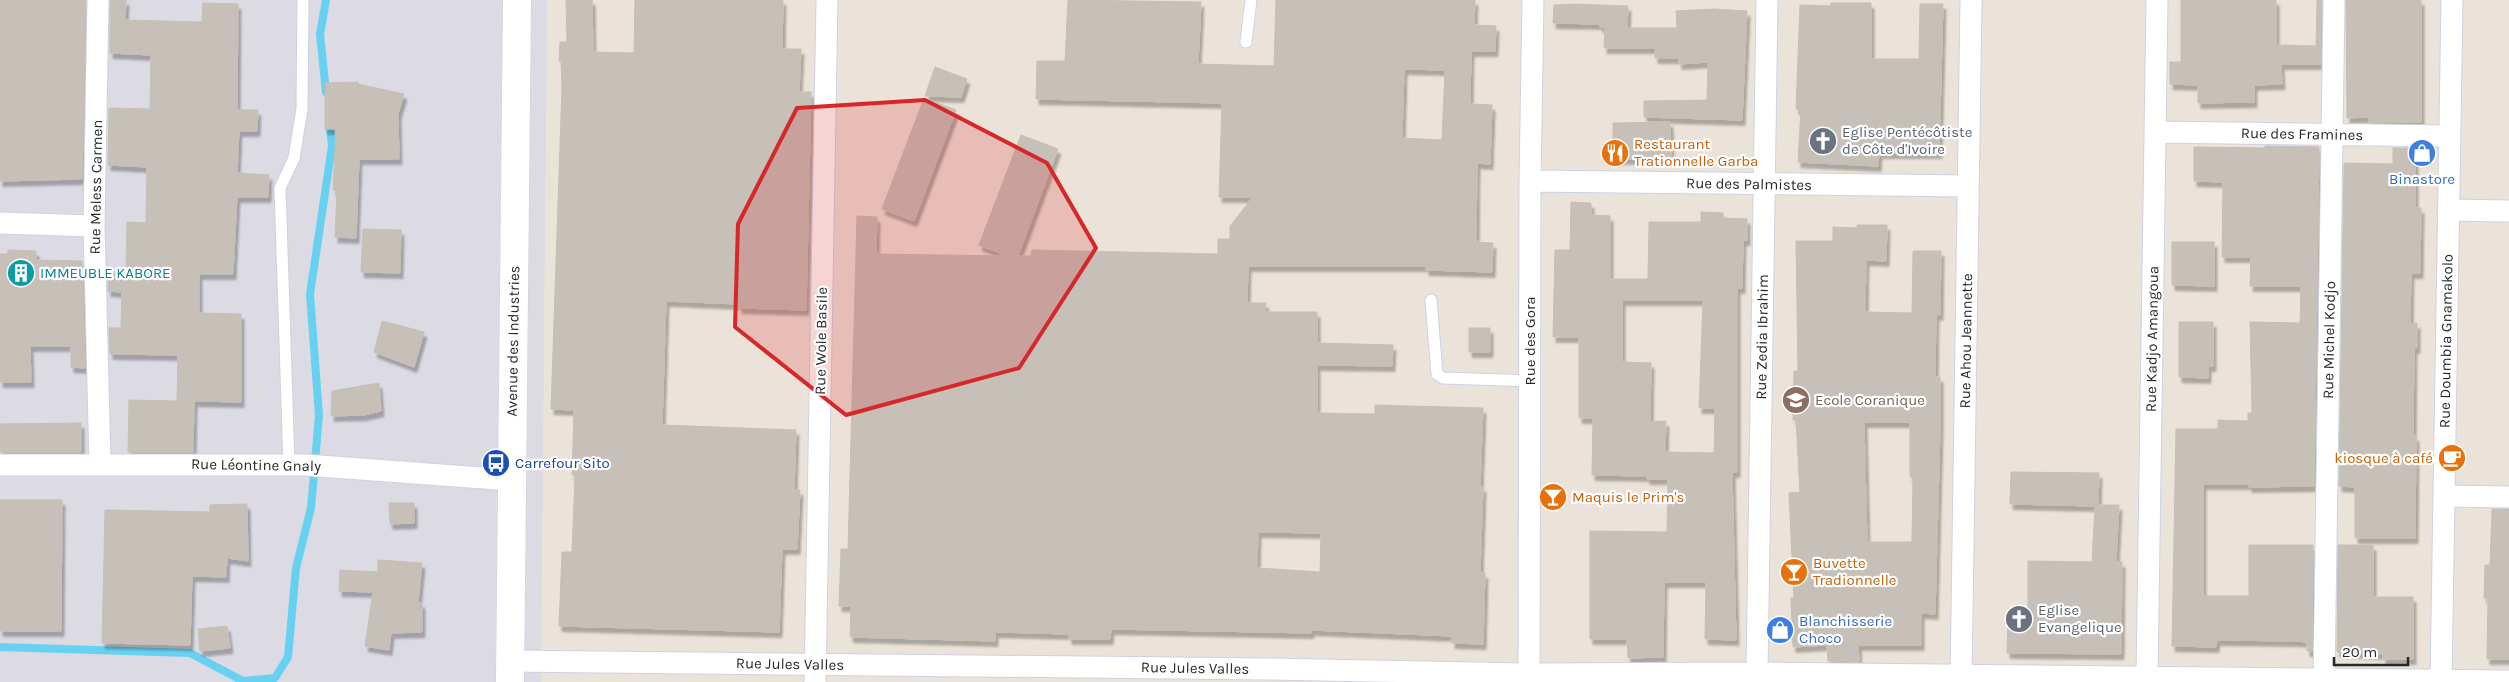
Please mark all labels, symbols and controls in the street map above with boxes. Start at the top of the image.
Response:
street label: Rue Meless Carmen [86,119,106,255]
place label: Eglise Pentécôtiste de Côte d'Ivoire [1842,123,1972,158]
street label: Rue des Framines [2241,124,2363,144]
church icon: Eglise Pentécôtiste de Côte d'Ivoire [1808,126,1838,156]
place label: Restaurant Trationnelle Garba [1634,135,1758,170]
restaurant icon: Restaurant Trationnelle Garba [1600,138,1630,168]
shop icon: Binastore [2407,138,2437,168]
place label: Binastore [2389,170,2455,188]
street label: Rue des Palmistes [1686,174,1812,194]
street label: Rue Doumbia Gnamakolo [2435,254,2457,428]
building icon: IMMEUBLE KABORE [6,258,36,288]
place label: IMMEUBLE KABORE [40,264,171,282]
street label: Avenue des Industries [503,265,523,417]
street label: Rue Kadjo Amangoua [2142,266,2162,412]
street label: Rue Ahou Jeannette [1956,273,1976,409]
street label: Rue Zedia Ibrahim [1752,274,1772,400]
street label: Rue Michel Kodjo [2319,281,2339,399]
street label: Rue Wole Basile [811,287,831,395]
street label: Rue des Gora [1521,296,1539,386]
school or university icon: Ecole Coranique [1781,385,1811,415]
place label: Ecole Coranique [1815,391,1925,409]
cafe icon: kiosque à café [2437,443,2467,473]
bus stop icon: Carrefour Sito [481,448,511,478]
place label: kiosque à café [2334,449,2433,467]
place label: Carrefour Sito [515,454,610,472]
street label: Rue Léontine Gnaly [191,455,321,475]
bar icon: Maquis le Prim's [1538,482,1568,512]
place label: Maquis le Prim's [1572,488,1684,506]
place label: Buvette Tradionnelle [1813,554,1897,589]
bar icon: Buvette Tradionnelle [1779,557,1809,587]
place label: Eglise Evangelique [2038,601,2122,636]
church icon: Eglise Evangelique [2004,604,2034,634]
place label: Blanchisserie Choco [1799,612,1892,647]
shop icon: Blanchisserie Choco [1765,615,1795,645]
scale bar [2334,634,2408,666]
text: 20 m [2342,643,2377,661]
street label: Rue Jules Valles [736,654,844,674]
street label: Rue Jules Valles [1141,658,1249,678]

